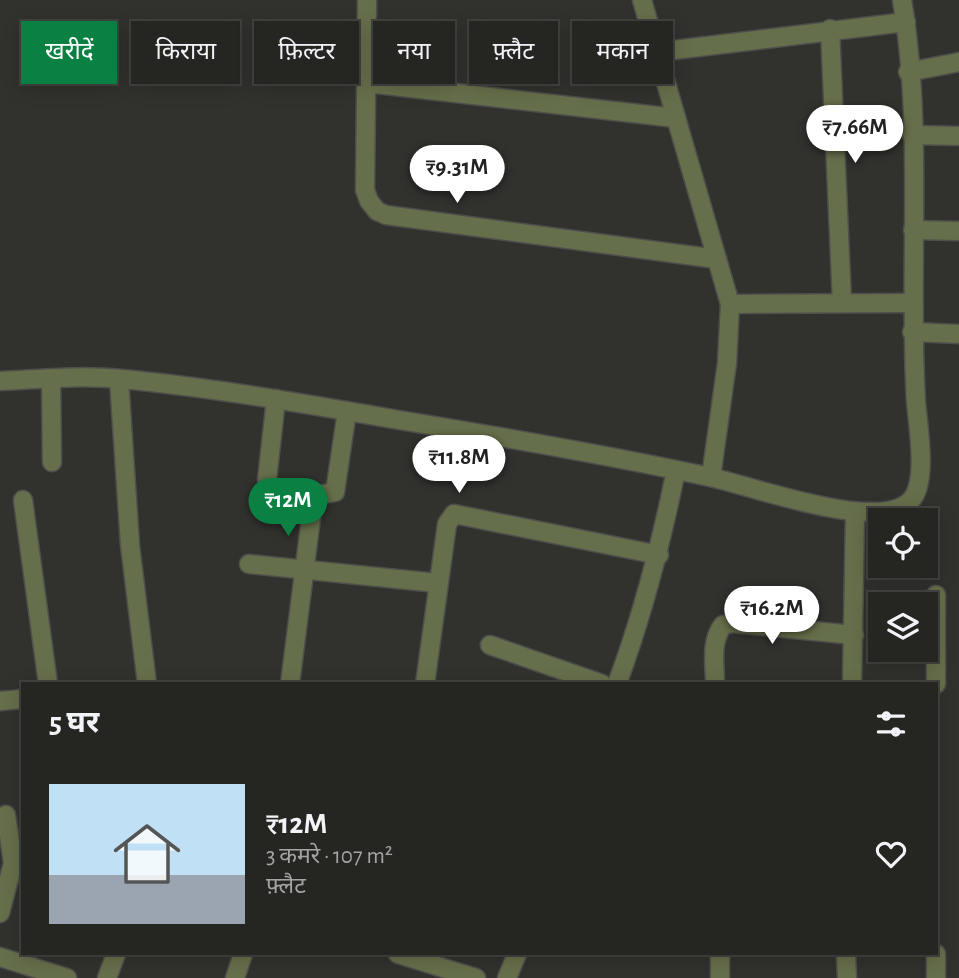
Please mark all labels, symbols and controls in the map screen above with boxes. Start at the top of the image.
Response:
chip: खरीदें [21,21,117,84]
chip: किराया [131,21,240,84]
chip: फ़िल्टर [254,21,359,84]
chip: नया [373,21,455,84]
chip: फ़्लैट [469,21,558,84]
chip: मकान [572,21,673,84]
pin: ₹7.66M [798,106,912,165]
text: ₹7.66M [822,116,888,139]
pin: ₹9.31M [400,146,514,205]
text: ₹9.31M [426,156,488,179]
pin: ₹11.8M [402,435,516,495]
text: ₹11.8M [428,446,490,469]
pin: ₹12M [247,478,329,538]
text: ₹12M [264,489,312,512]
map controls [868,508,938,662]
button: locate [868,508,938,578]
pin: ₹16.2M [715,586,829,646]
button: layers [868,592,938,662]
text: ₹16.2M [740,597,804,620]
icon: filters [872,705,910,743]
text: 5 घर [49,708,99,738]
text: ₹12M [266,809,327,839]
icon: home [105,812,189,896]
icon: heart [872,835,910,873]
text: 3 कमरे · 107 m² [266,845,393,868]
text: फ़्लैट [266,875,306,898]

